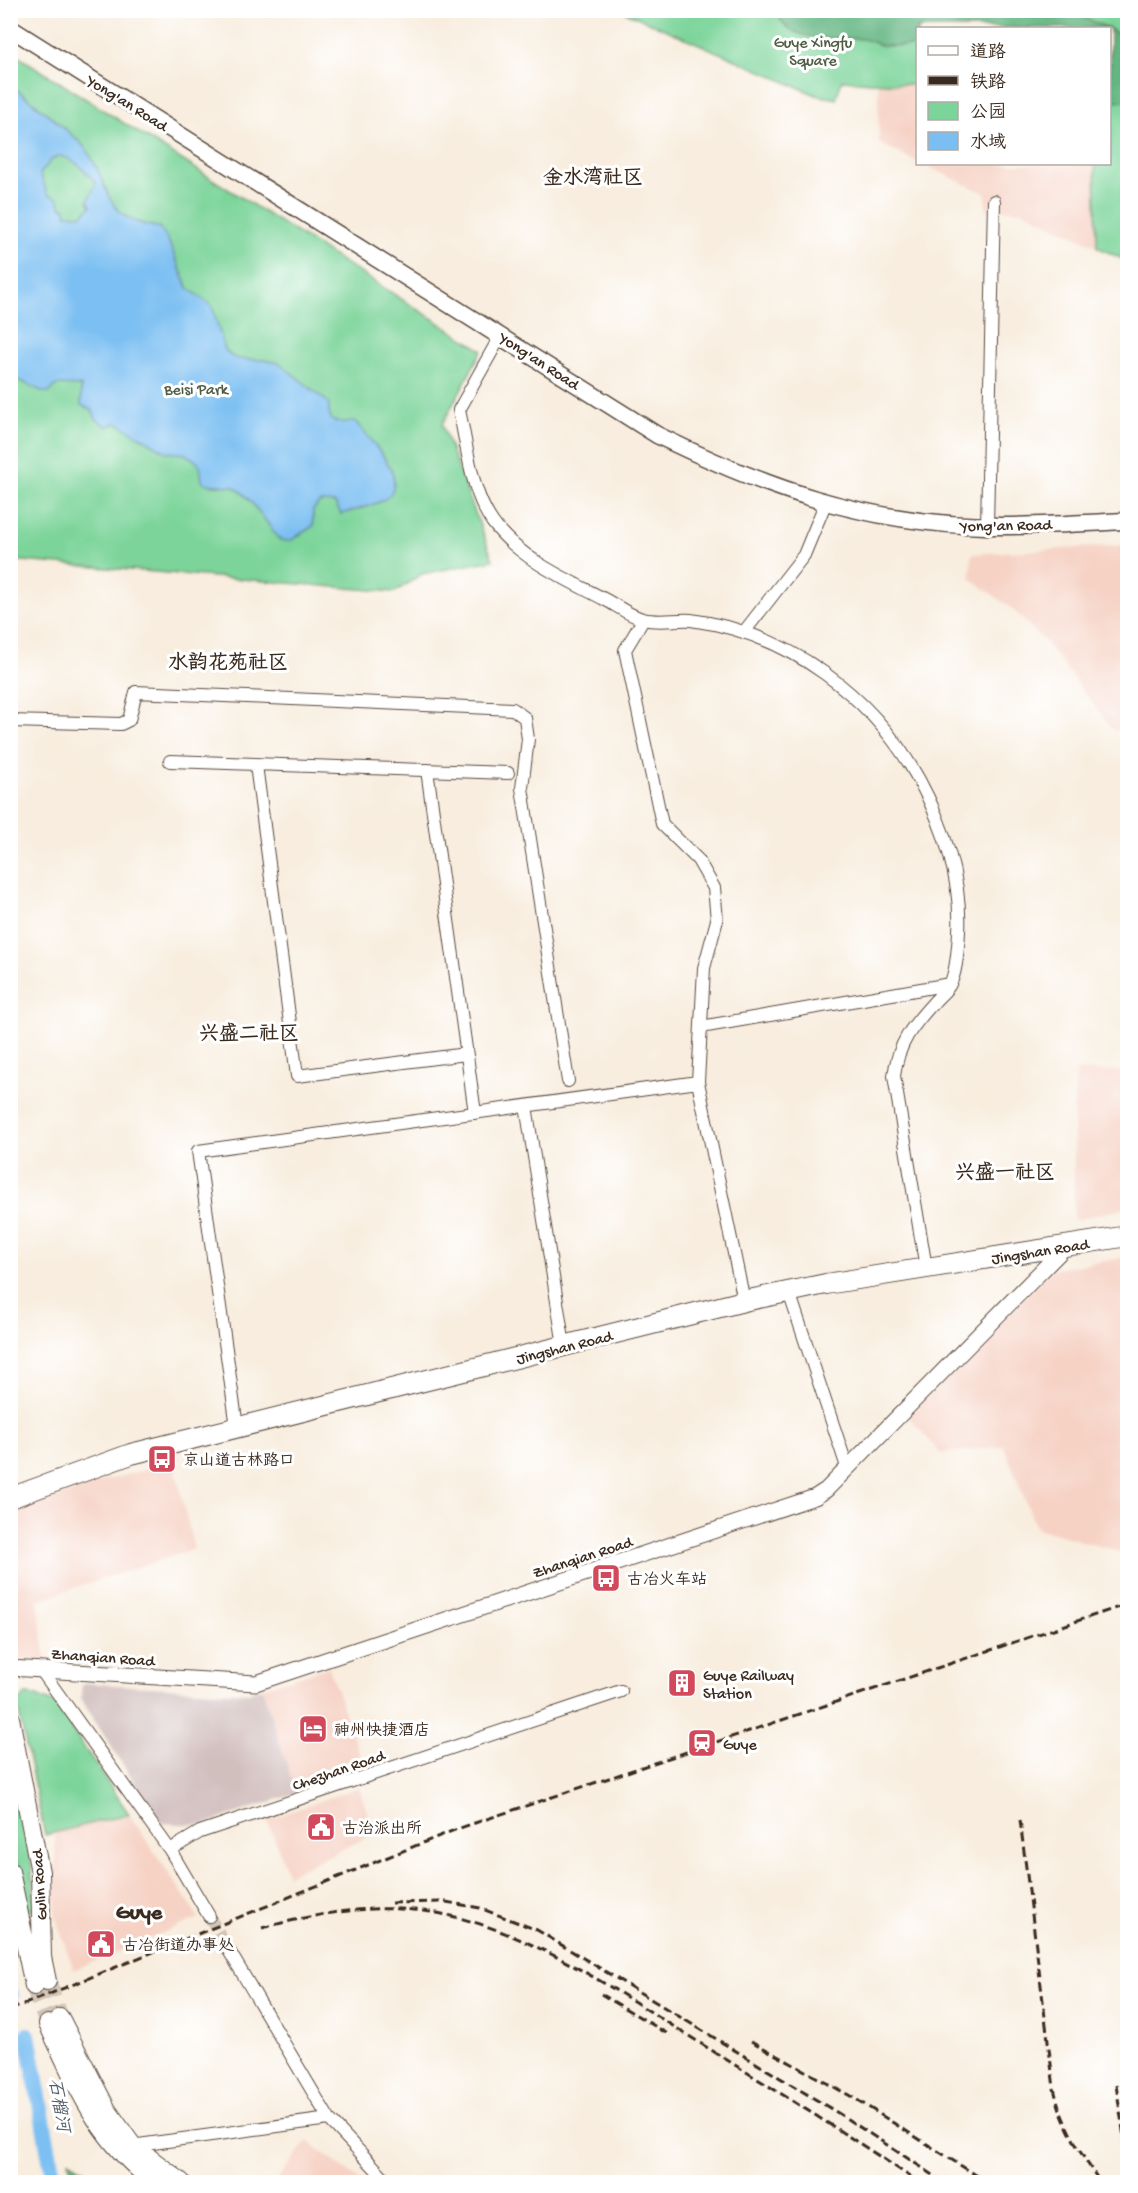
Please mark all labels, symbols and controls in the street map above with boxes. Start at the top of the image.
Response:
legend [916,27,1111,165]
park label: Guye Xingfu Square [774,35,853,72]
text: 道路 [970,42,1006,64]
street label: Yong'an Road [81,72,171,138]
text: 铁路 [970,72,1006,94]
text: 公园 [970,102,1006,124]
text: 水域 [970,132,1006,154]
district label: 金水湾社区 [543,166,643,191]
street label: Yong'an Road [493,329,583,397]
park label: Beisi Park [163,382,230,401]
street label: Yong'an Road [958,517,1054,538]
district label: 水韵花苑社区 [168,651,288,676]
district label: 兴盛二社区 [199,1022,299,1047]
district label: 兴盛一社区 [955,1161,1055,1186]
street label: Jingshan Road [990,1236,1092,1271]
street label: Jingshan Road [515,1328,616,1371]
bus stop icon: 京山道古林路口 [146,1443,178,1475]
place label: 京山道古林路口 [183,1451,295,1472]
street label: Zhanqian Road [531,1534,637,1584]
bus stop icon: 古冶火车站 [590,1562,622,1594]
place label: 古冶火车站 [627,1570,707,1591]
street label: Zhanqian Road [50,1646,157,1673]
building icon: Guye Railway Station [666,1667,698,1699]
place label: Guye Railway Station [703,1668,794,1705]
hotel icon: 神州快捷酒店 [297,1713,329,1745]
place label: 神州快捷酒店 [334,1721,430,1742]
station icon: Guye [686,1727,718,1759]
place label: Guye [723,1737,757,1756]
street label: Chezhan Road [290,1747,389,1797]
public building icon: 古治派出所 [305,1811,337,1843]
place label: 古治派出所 [342,1819,422,1840]
street label: Gulin Road [29,1847,53,1921]
district label: Guye [116,1901,163,1927]
public building icon: 古冶街道办事处 [85,1928,117,1960]
place label: 古冶街道办事处 [122,1936,235,1957]
water label: 石榴河 [43,2077,74,2137]

